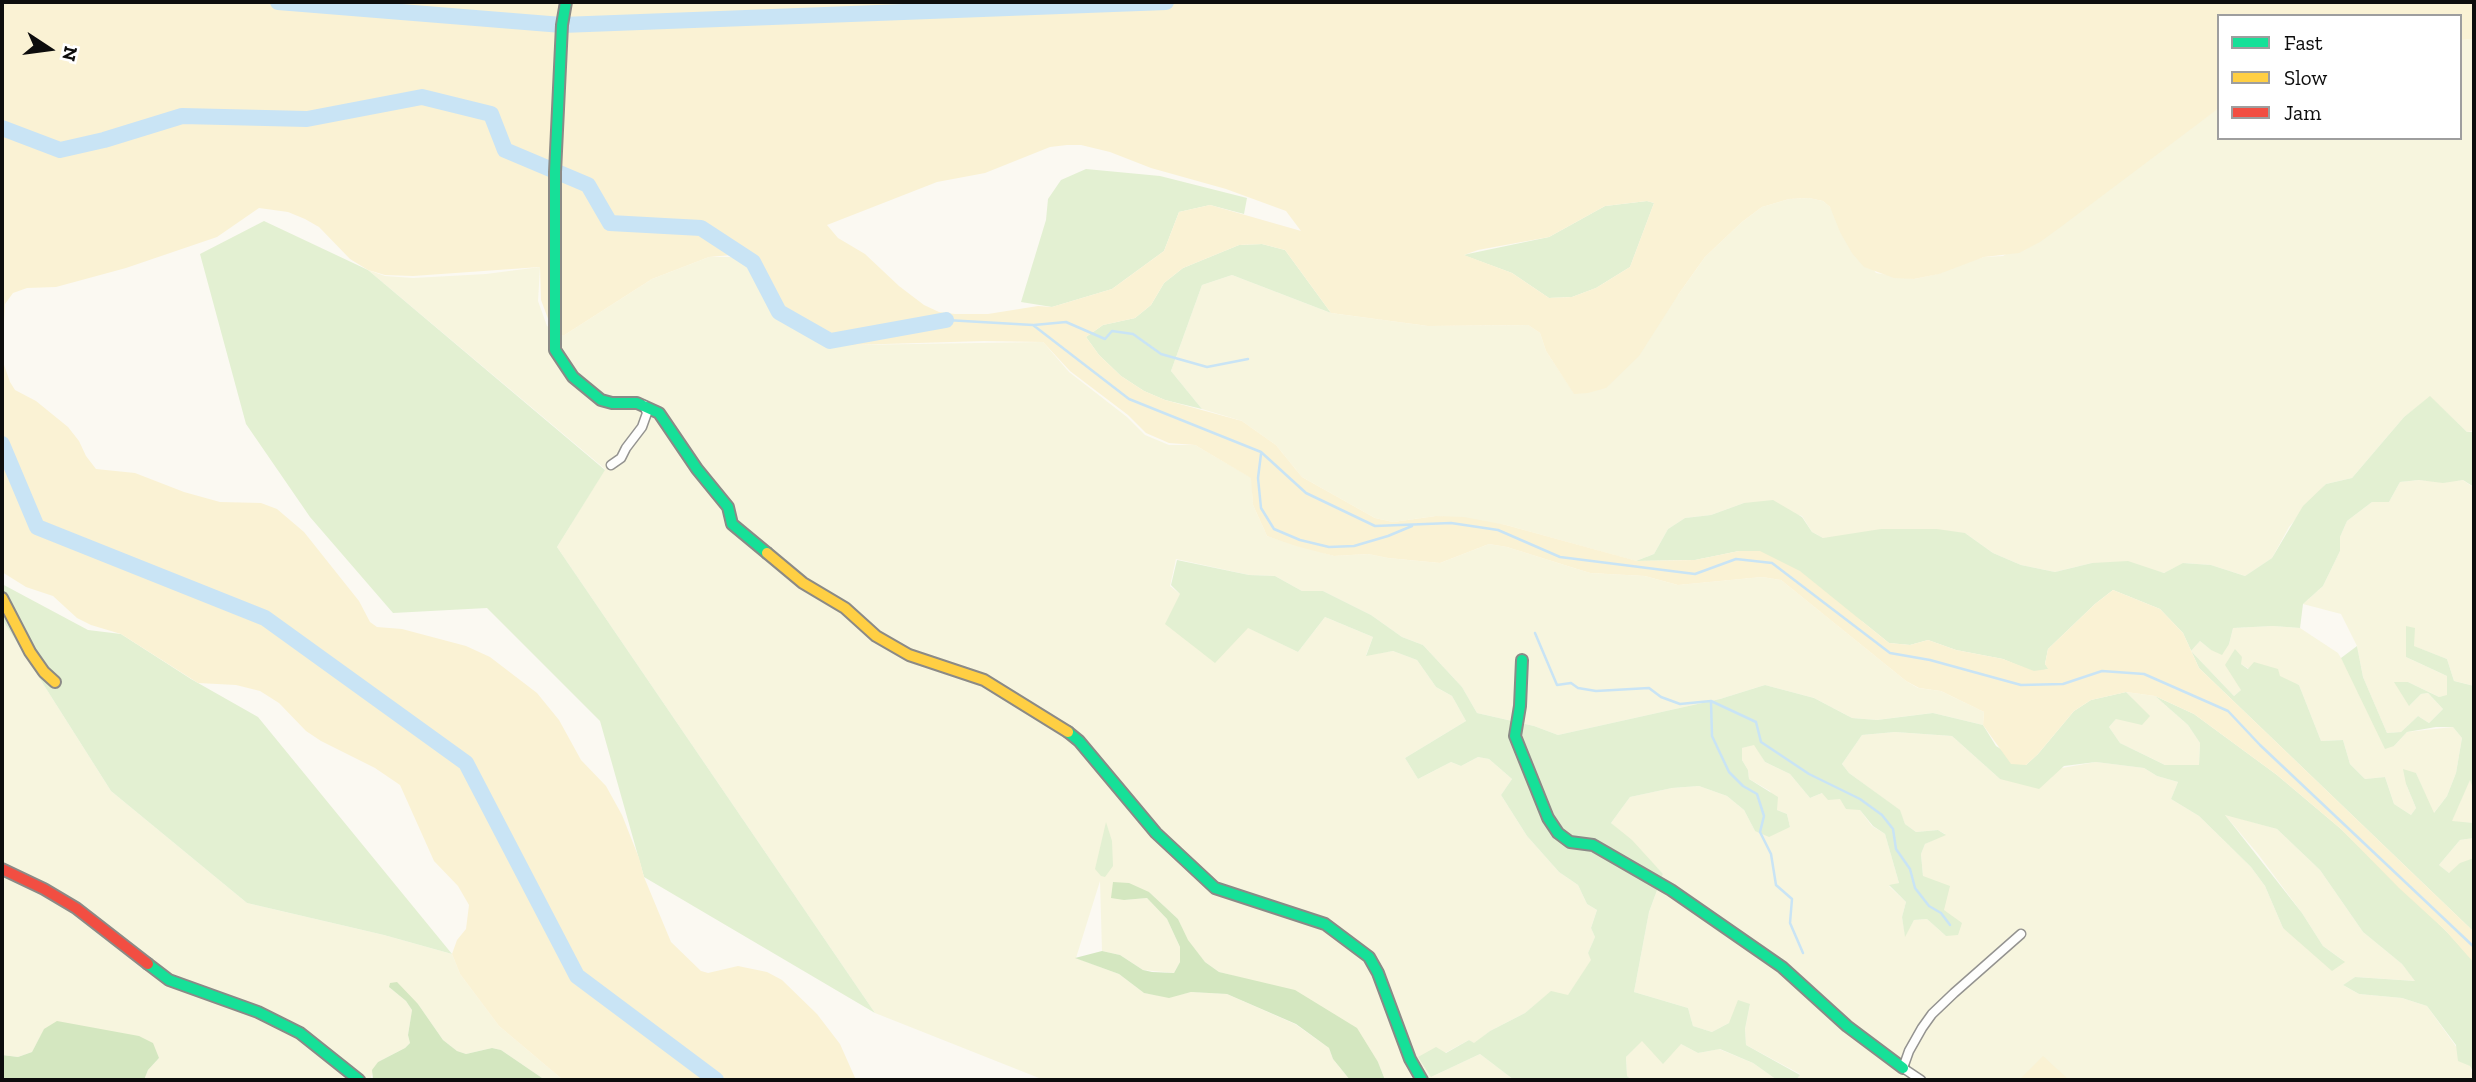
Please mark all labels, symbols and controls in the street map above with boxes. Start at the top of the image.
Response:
north arrow [14,14,84,84]
legend [2217,14,2462,140]
text: Fast [2284,30,2323,55]
text: N [57,44,83,63]
text: Slow [2284,65,2327,90]
text: Jam [2284,100,2321,125]

